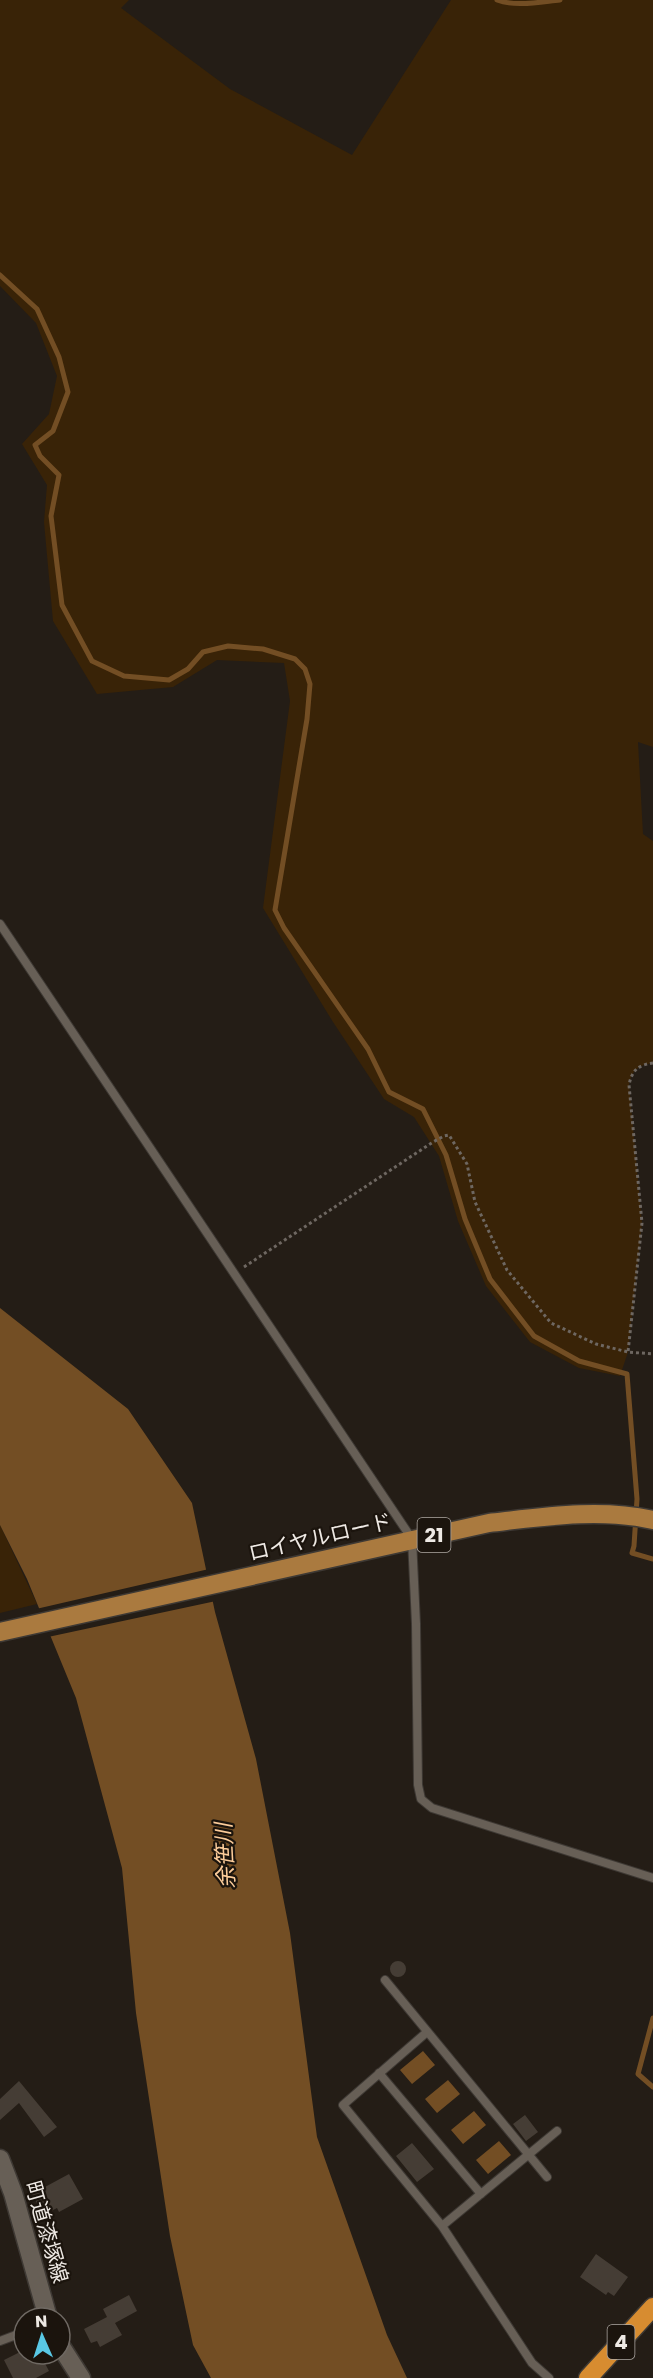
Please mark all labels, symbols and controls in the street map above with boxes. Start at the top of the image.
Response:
street label: ロイヤルロード [245,1506,395,1568]
road number: 21 [418,1518,450,1552]
water label: 余笹川 [208,1820,242,1890]
street label: 町道漆塚線 [19,2178,75,2286]
north arrow [12,2306,72,2366]
text: N [35,2310,48,2333]
road number: 4 [608,2325,634,2359]

